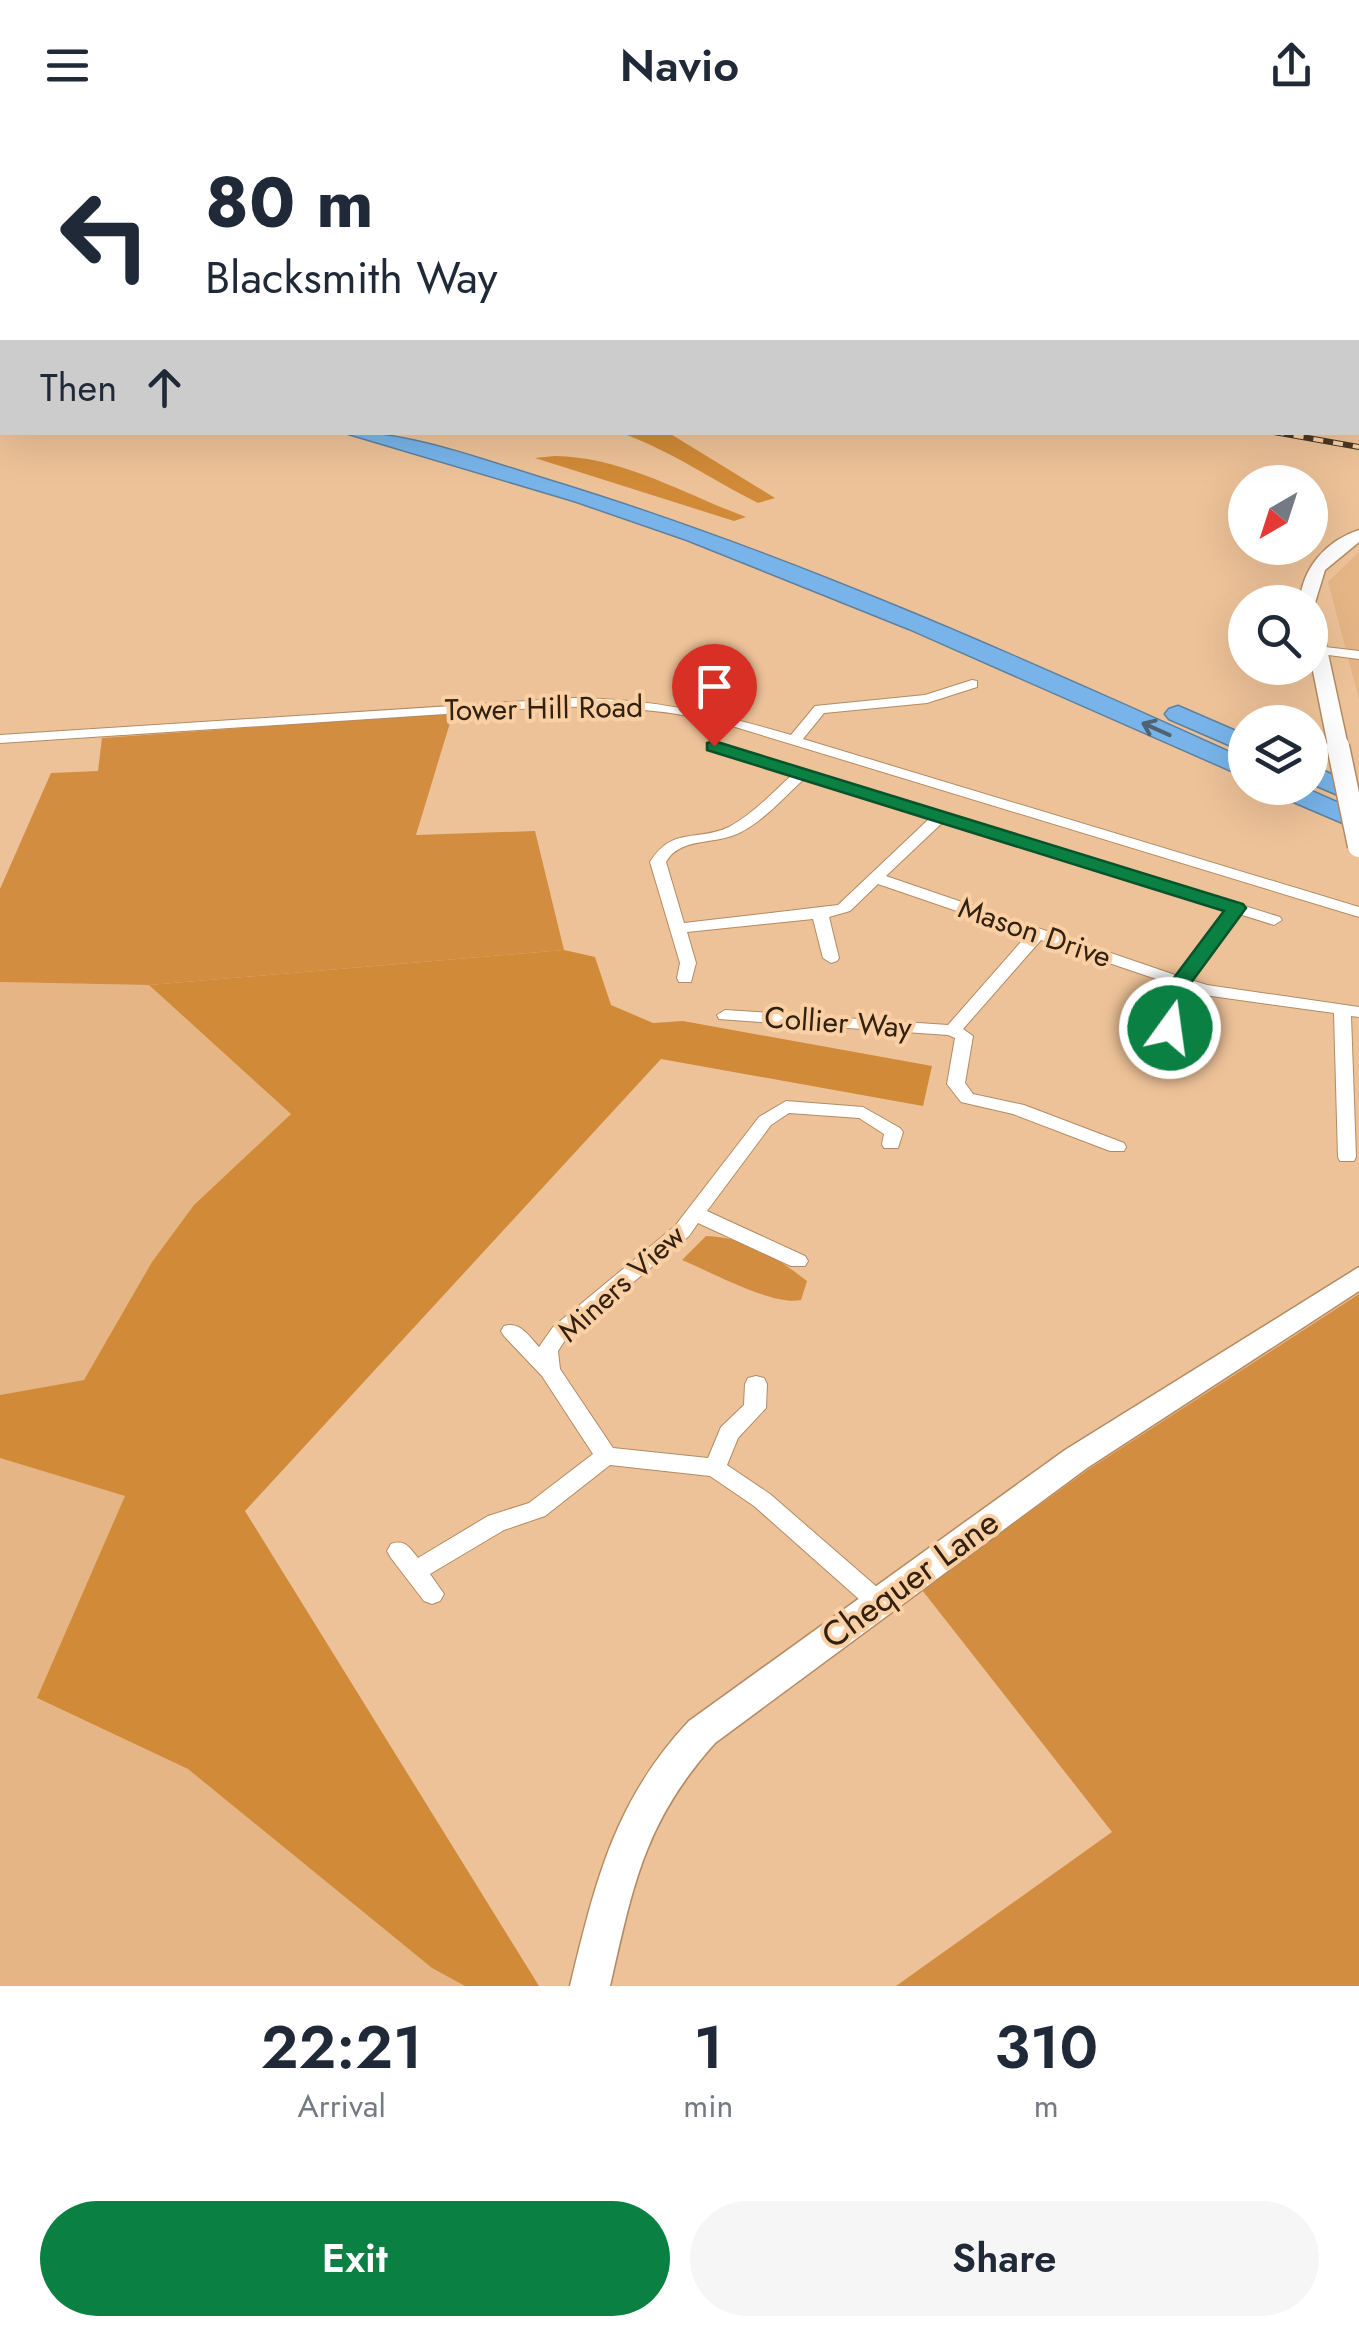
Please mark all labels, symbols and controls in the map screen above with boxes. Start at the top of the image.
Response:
text: Navio [620,33,739,98]
icon: menu [40,38,95,93]
icon: share [1264,38,1319,93]
text: 80 m [205,152,374,253]
icon: left [40,170,170,300]
text: Blacksmith Way [205,245,498,310]
text: Then [40,360,117,415]
icon: ahead [137,360,192,415]
north arrow [1228,465,1328,565]
map controls [1228,465,1328,805]
button: search [1228,585,1328,685]
pin [672,644,757,747]
icon: arrive [687,659,742,714]
street label: Tower Hill Road [444,685,644,731]
button: layers [1228,705,1328,805]
one-way arrow [1141,719,1172,737]
street label: Mason Drive [953,886,1117,978]
position arrow [1118,976,1222,1080]
street label: Collier Way [763,995,914,1049]
street label: Miners View [548,1214,694,1352]
street label: Chequer Lane [811,1498,1009,1660]
text: 22:21 [261,2004,422,2091]
text: 1 [694,2004,723,2091]
text: 310 [994,2004,1098,2091]
text: Arrival [298,2083,386,2129]
text: min [683,2083,733,2129]
text: m [1034,2083,1059,2129]
button: Exit [40,2201,670,2316]
button: Share [690,2201,1319,2316]

